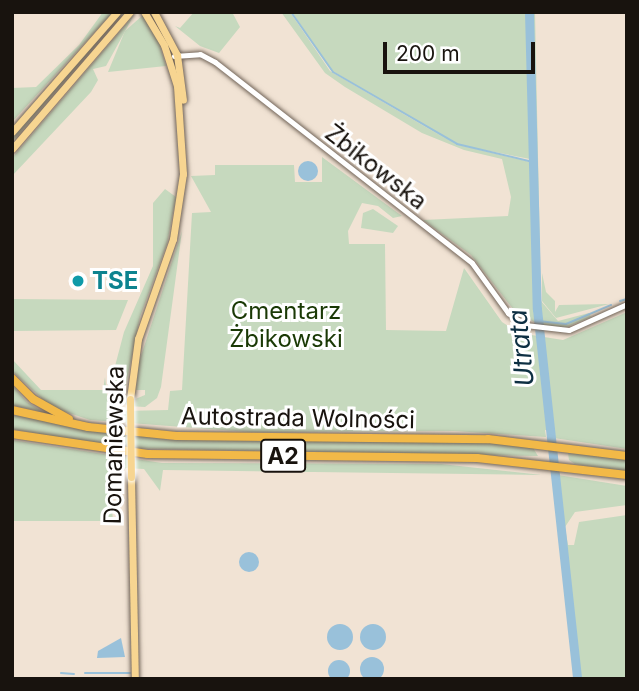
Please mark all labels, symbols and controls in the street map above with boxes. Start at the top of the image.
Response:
scale bar [387,28,539,72]
text: 200 m [396,41,460,66]
street label: Żbikowska [319,118,433,216]
place label: TSE [92,267,138,295]
marker: TSE [70,273,86,289]
park label: Cmentarz Żbikowski [229,297,343,353]
water label: Utrata [501,308,541,388]
street label: Domaniewska [98,365,130,525]
street label: Autostrada Wolności [181,402,415,434]
road number: A2 [258,436,308,476]

